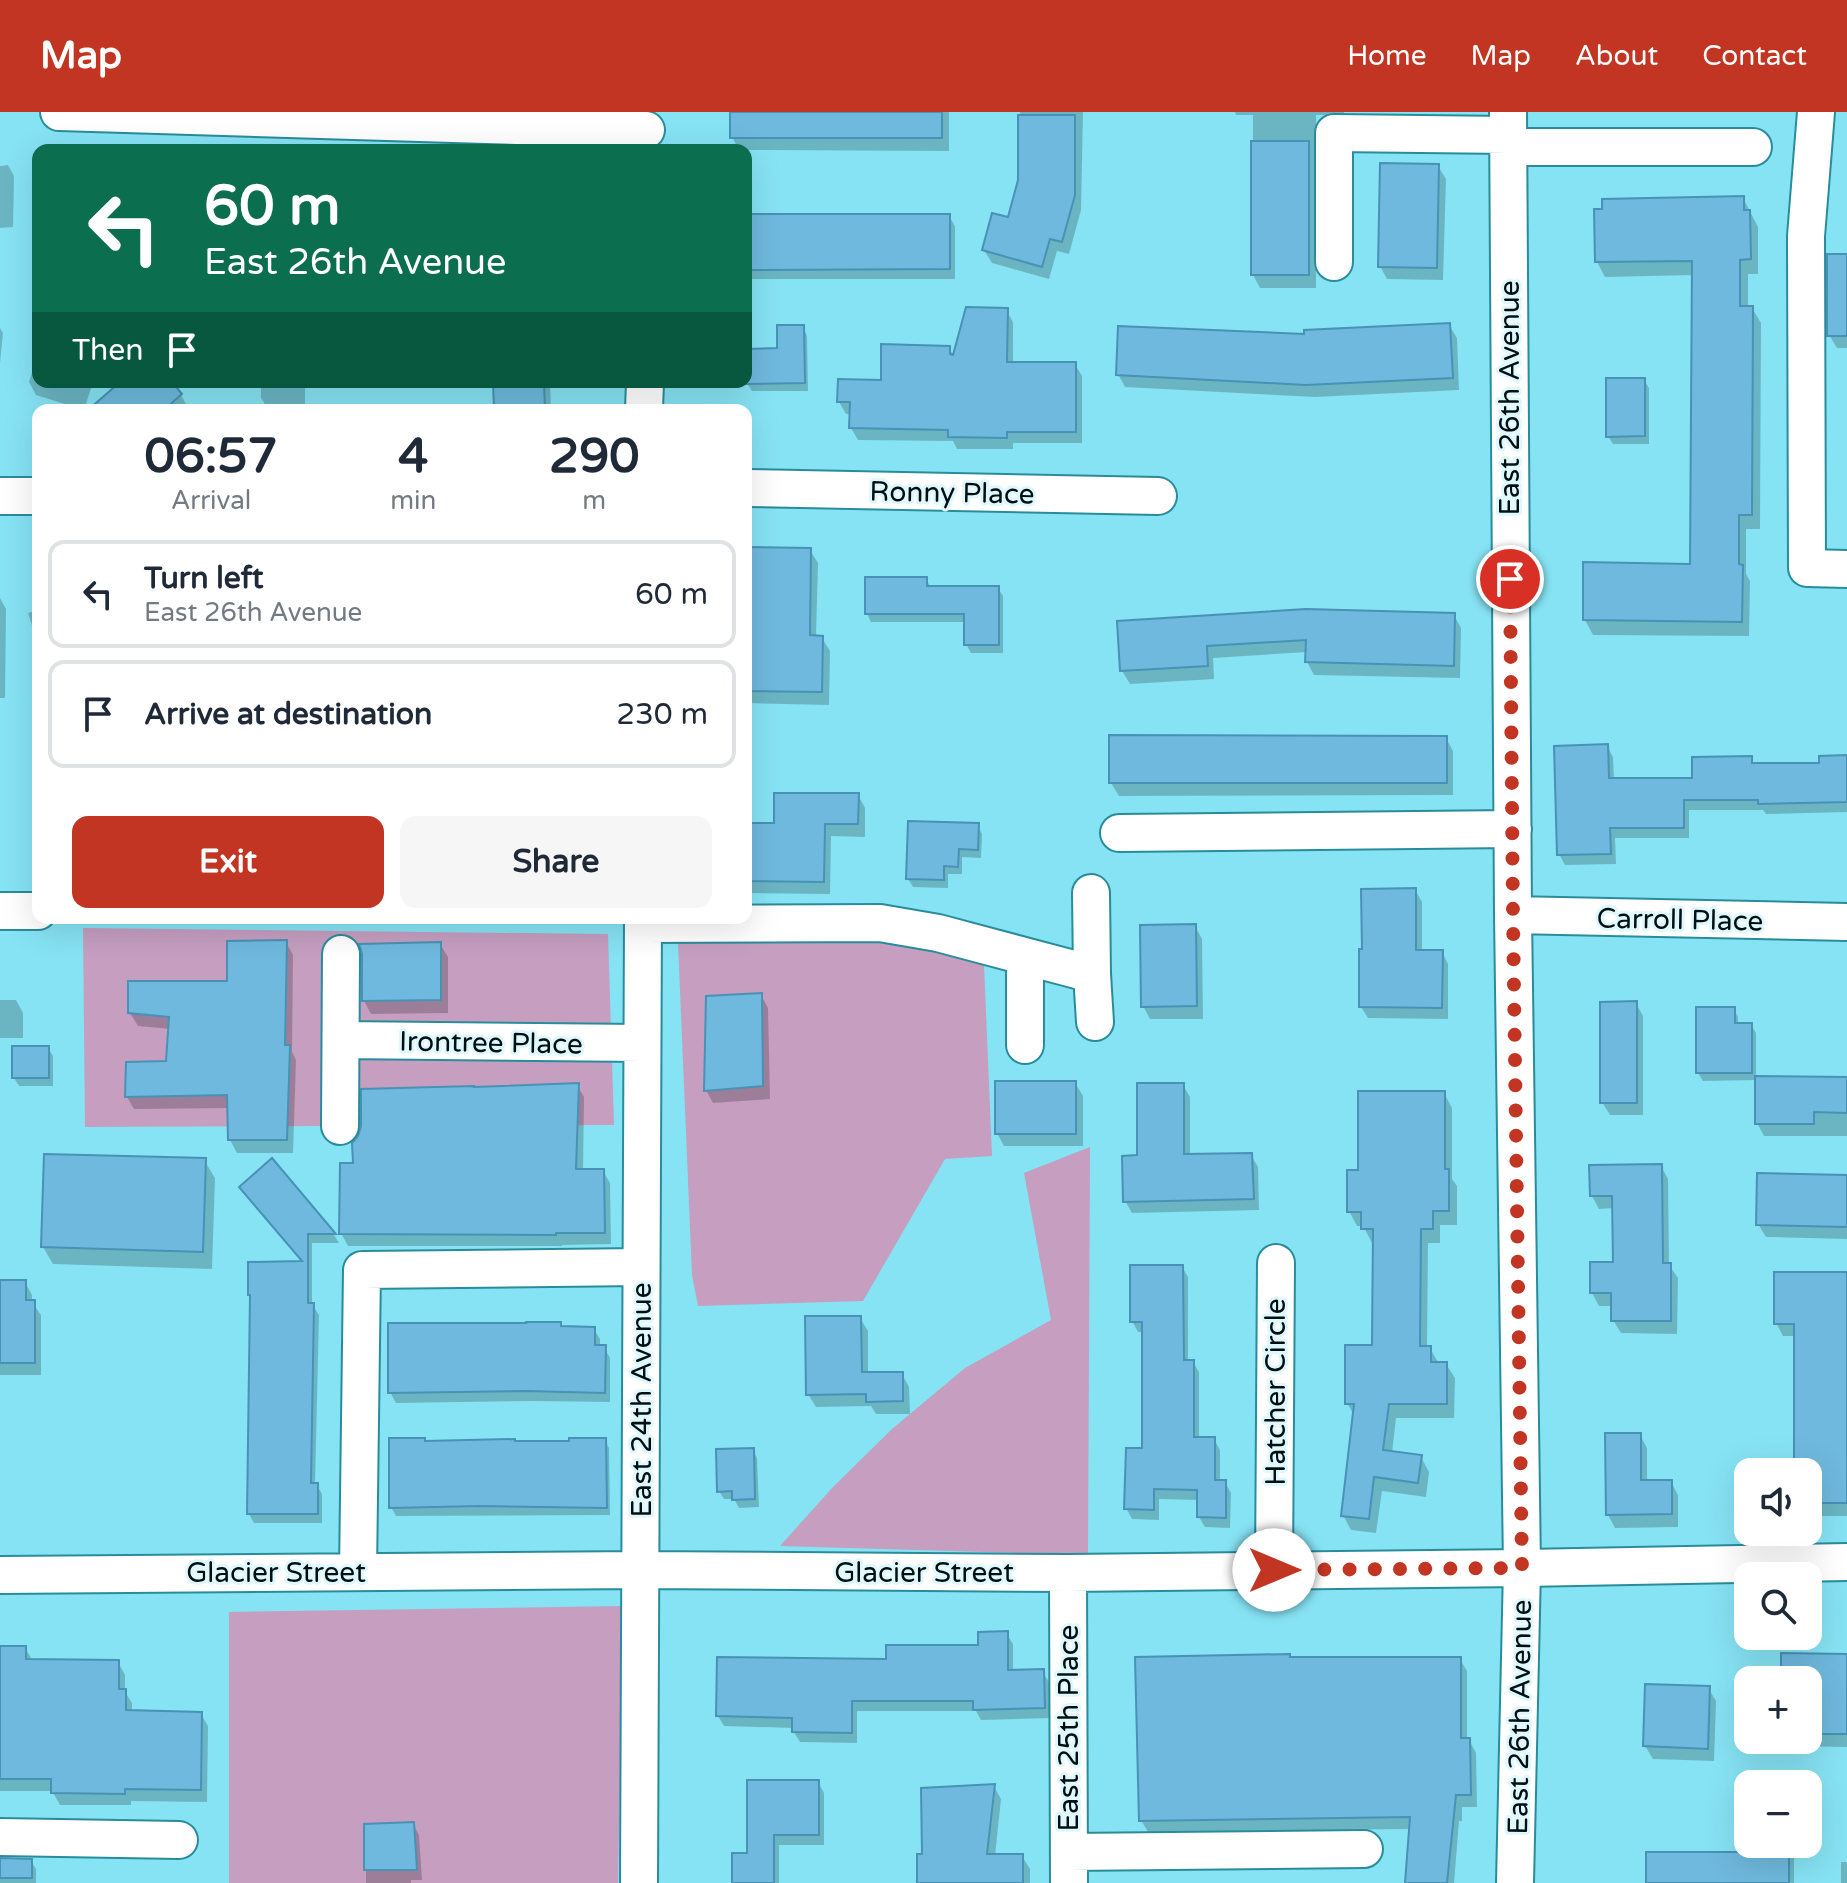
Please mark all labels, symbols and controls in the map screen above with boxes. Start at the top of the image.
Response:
text: Map [40,33,122,79]
text: Home [1347,39,1427,73]
text: Map [1471,39,1531,73]
text: About [1575,39,1658,73]
text: Contact [1702,39,1807,73]
text: 60 m [204,173,340,240]
icon: left [72,176,176,280]
text: East 26th Avenue [204,241,506,284]
street label: East 26th Avenue [1493,280,1527,516]
icon: arrive [160,328,204,372]
text: Then [72,332,144,369]
text: 06:57 [145,428,278,486]
text: 4 [398,428,428,486]
text: 290 [549,428,639,486]
street label: Ronny Place [869,475,1035,511]
text: Arrival [171,485,251,516]
text: min [390,485,436,516]
text: m [582,485,606,516]
pin [1476,545,1544,613]
icon: arrive [1488,557,1532,601]
text: Turn left [144,560,263,597]
icon: left [76,572,120,616]
text: 60 m [635,576,708,613]
text: East 26th Avenue [144,597,362,628]
icon: arrive [76,692,120,736]
text: Arrive at destination [144,696,432,733]
text: 230 m [616,696,708,733]
button: Exit [72,816,384,908]
button: Share [400,816,712,908]
street label: Carroll Place [1596,902,1764,938]
street label: Irontree Place [399,1024,583,1062]
street label: East 24th Avenue [625,1282,659,1518]
street label: Hatcher Circle [1259,1298,1293,1486]
map controls [1734,1458,1822,1858]
button: sound [1734,1458,1822,1546]
position arrow [1232,1528,1316,1612]
street label: Glacier Street [186,1556,366,1590]
street label: Glacier Street [834,1556,1014,1590]
button: search [1734,1562,1822,1650]
street label: East 26th Avenue [1501,1599,1539,1835]
street label: East 25th Place [1052,1625,1086,1831]
button: + [1734,1666,1822,1754]
button: − [1734,1770,1822,1858]

